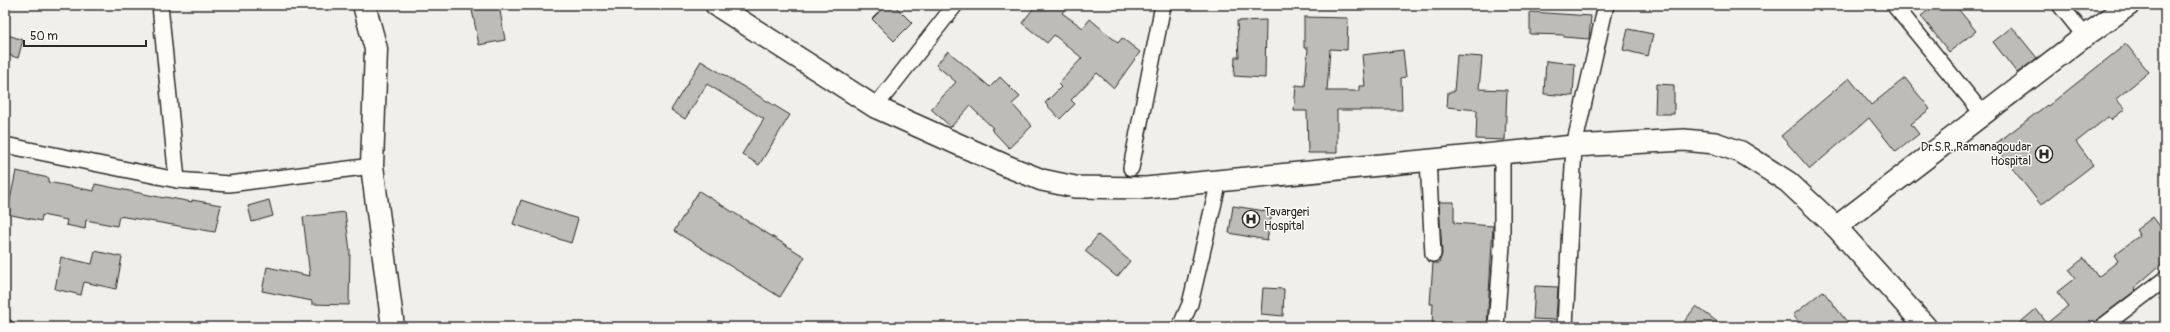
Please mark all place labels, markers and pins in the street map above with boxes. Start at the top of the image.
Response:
place label: Dr.S.R. Ramanagoudar Hospital [1921,140,2032,169]
hospital icon: Dr.S.R. Ramanagoudar Hospital [2034,144,2054,164]
place label: Tavargeri Hospital [1264,205,1309,234]
hospital icon: Tavargeri Hospital [1241,209,1261,229]

